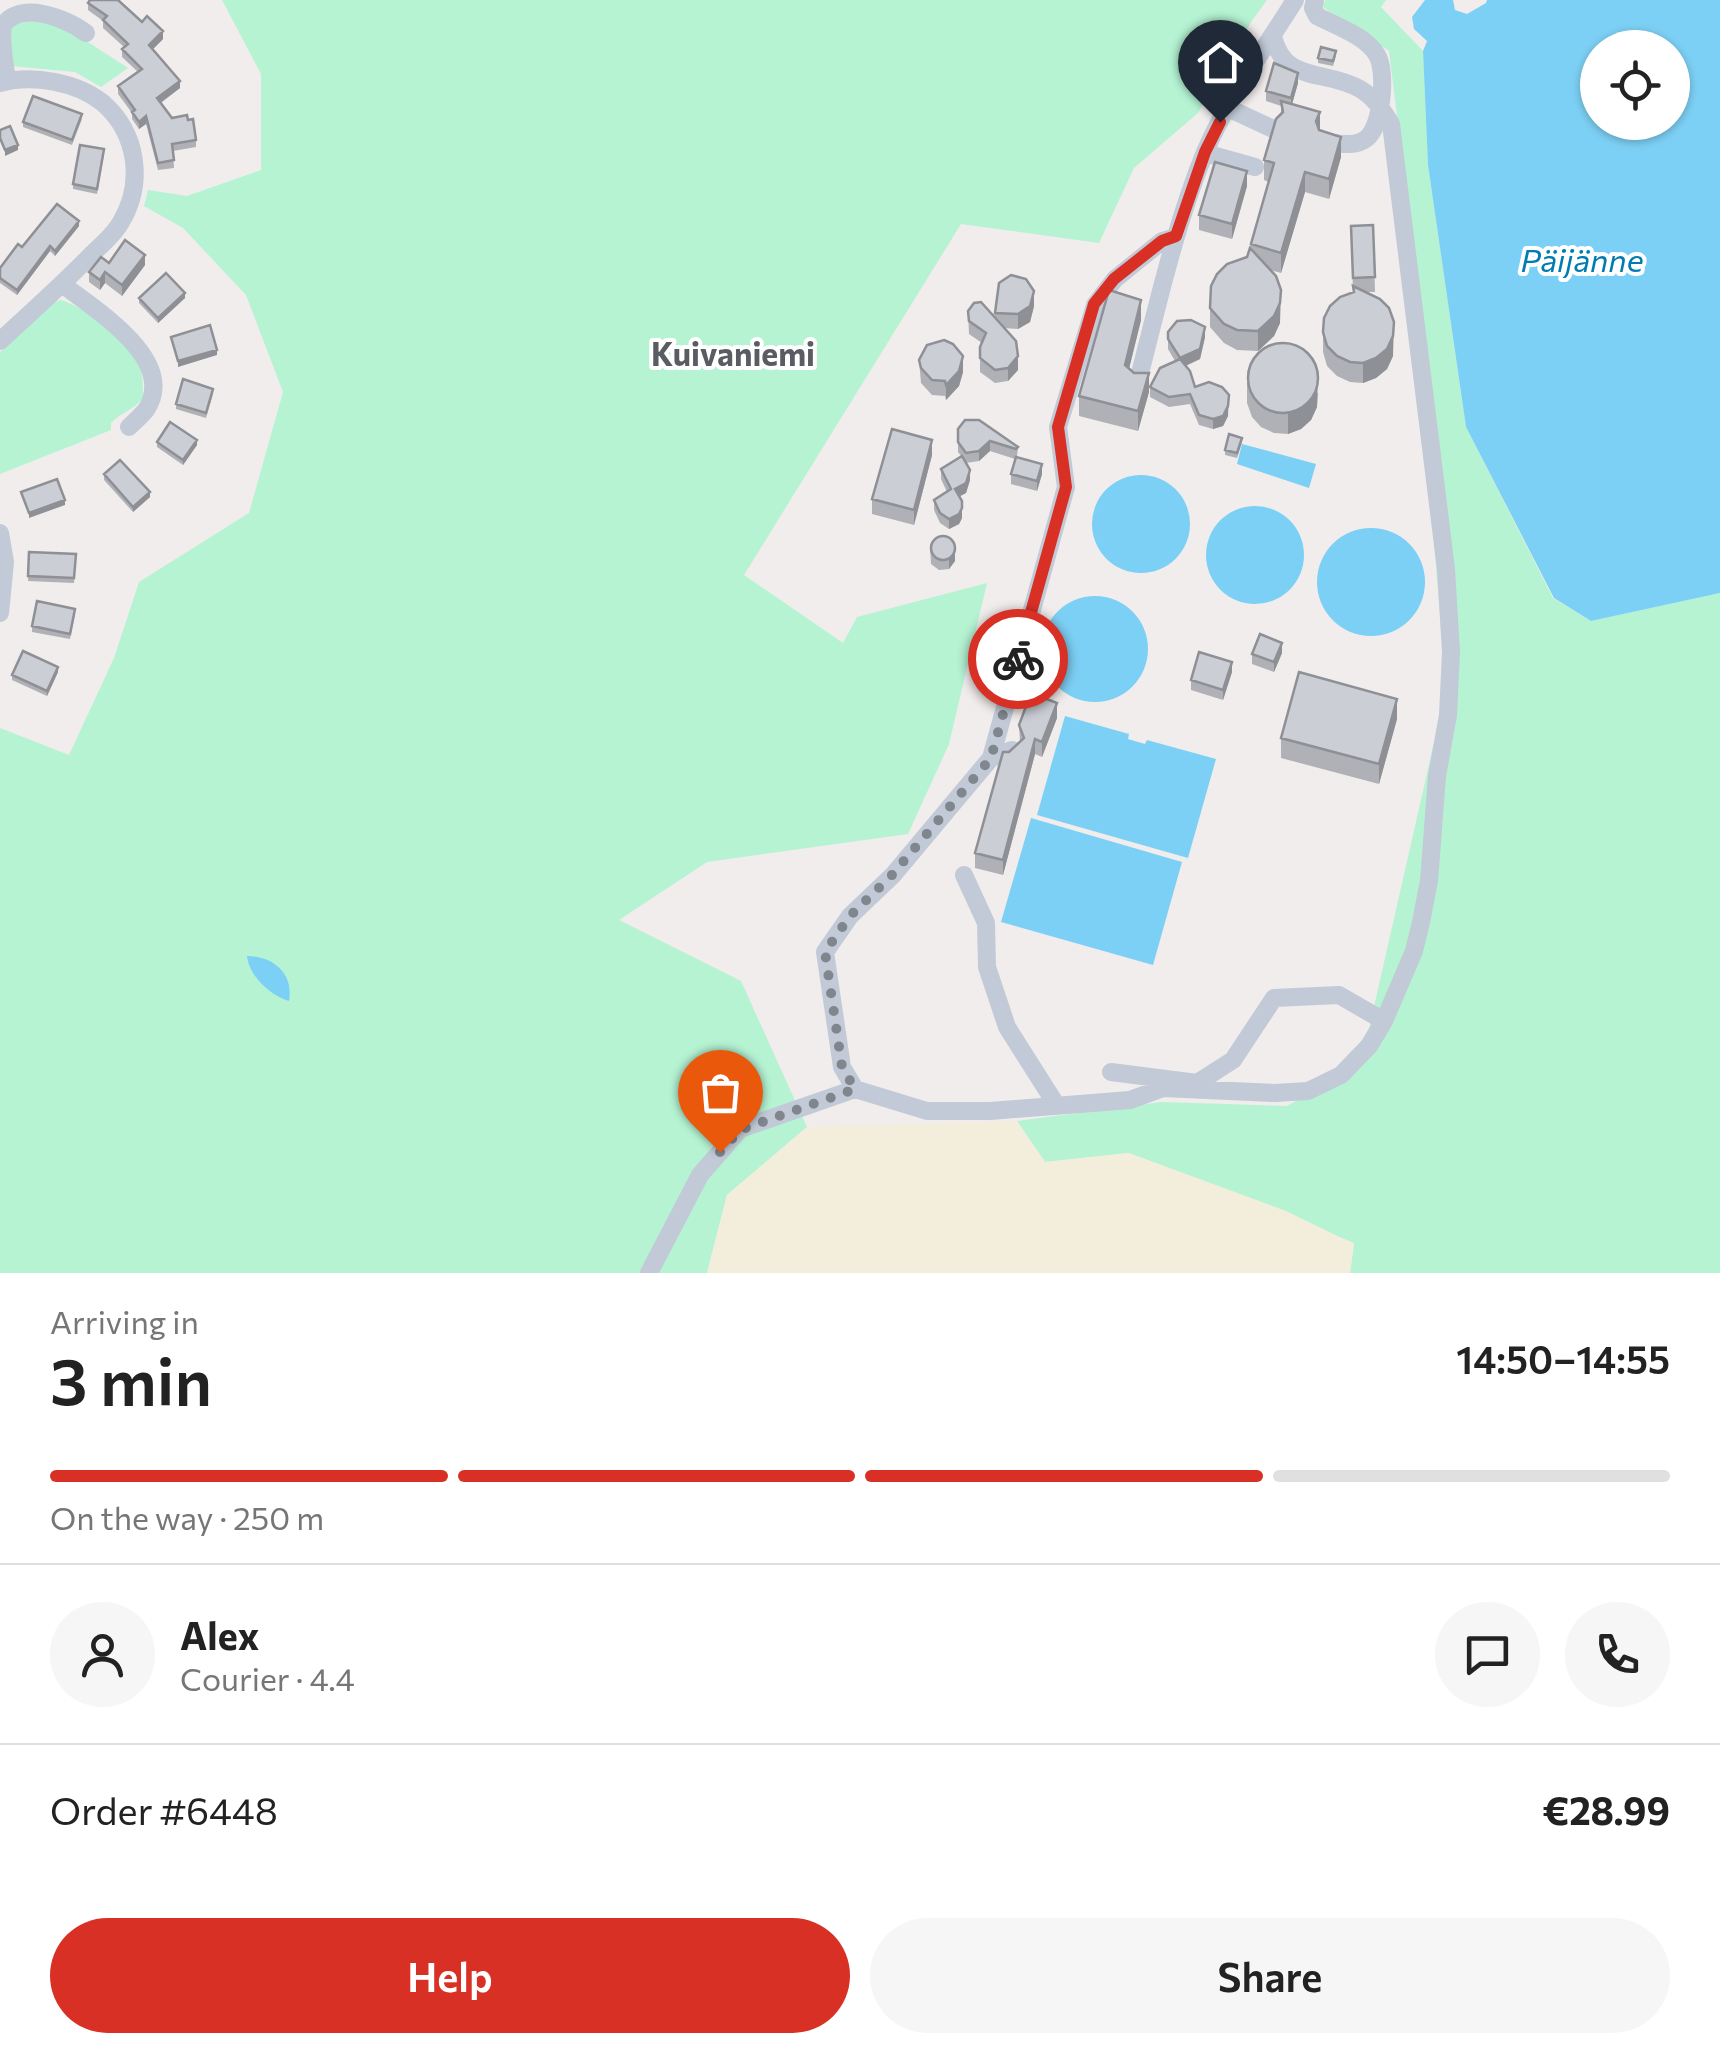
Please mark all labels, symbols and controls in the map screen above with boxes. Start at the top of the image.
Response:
pin [1178,20,1263,123]
map controls [1580,30,1690,140]
button: locate [1580,30,1690,140]
icon: home [1193,35,1248,90]
water label: Päijänne [1520,239,1644,279]
district label: Kuivaniemi [651,333,815,373]
courier [968,609,1068,709]
icon: bike [991,632,1046,687]
pin [678,1050,763,1153]
icon: bag [693,1065,748,1120]
text: Arriving in [50,1301,199,1341]
text: 14:50–14:55 [1456,1335,1670,1382]
text: 3 min [50,1339,212,1418]
text: On the way · 250 m [50,1497,324,1537]
button: person [50,1602,155,1707]
button: chat [1435,1602,1540,1707]
button: phone [1565,1602,1670,1707]
text: Alex [180,1611,259,1658]
text: Courier · 4.4 [180,1658,355,1698]
text: Order #6448 [50,1786,278,1833]
text: €28.99 [1542,1786,1670,1833]
button: Help [50,1918,850,2033]
button: Share [870,1918,1670,2033]

